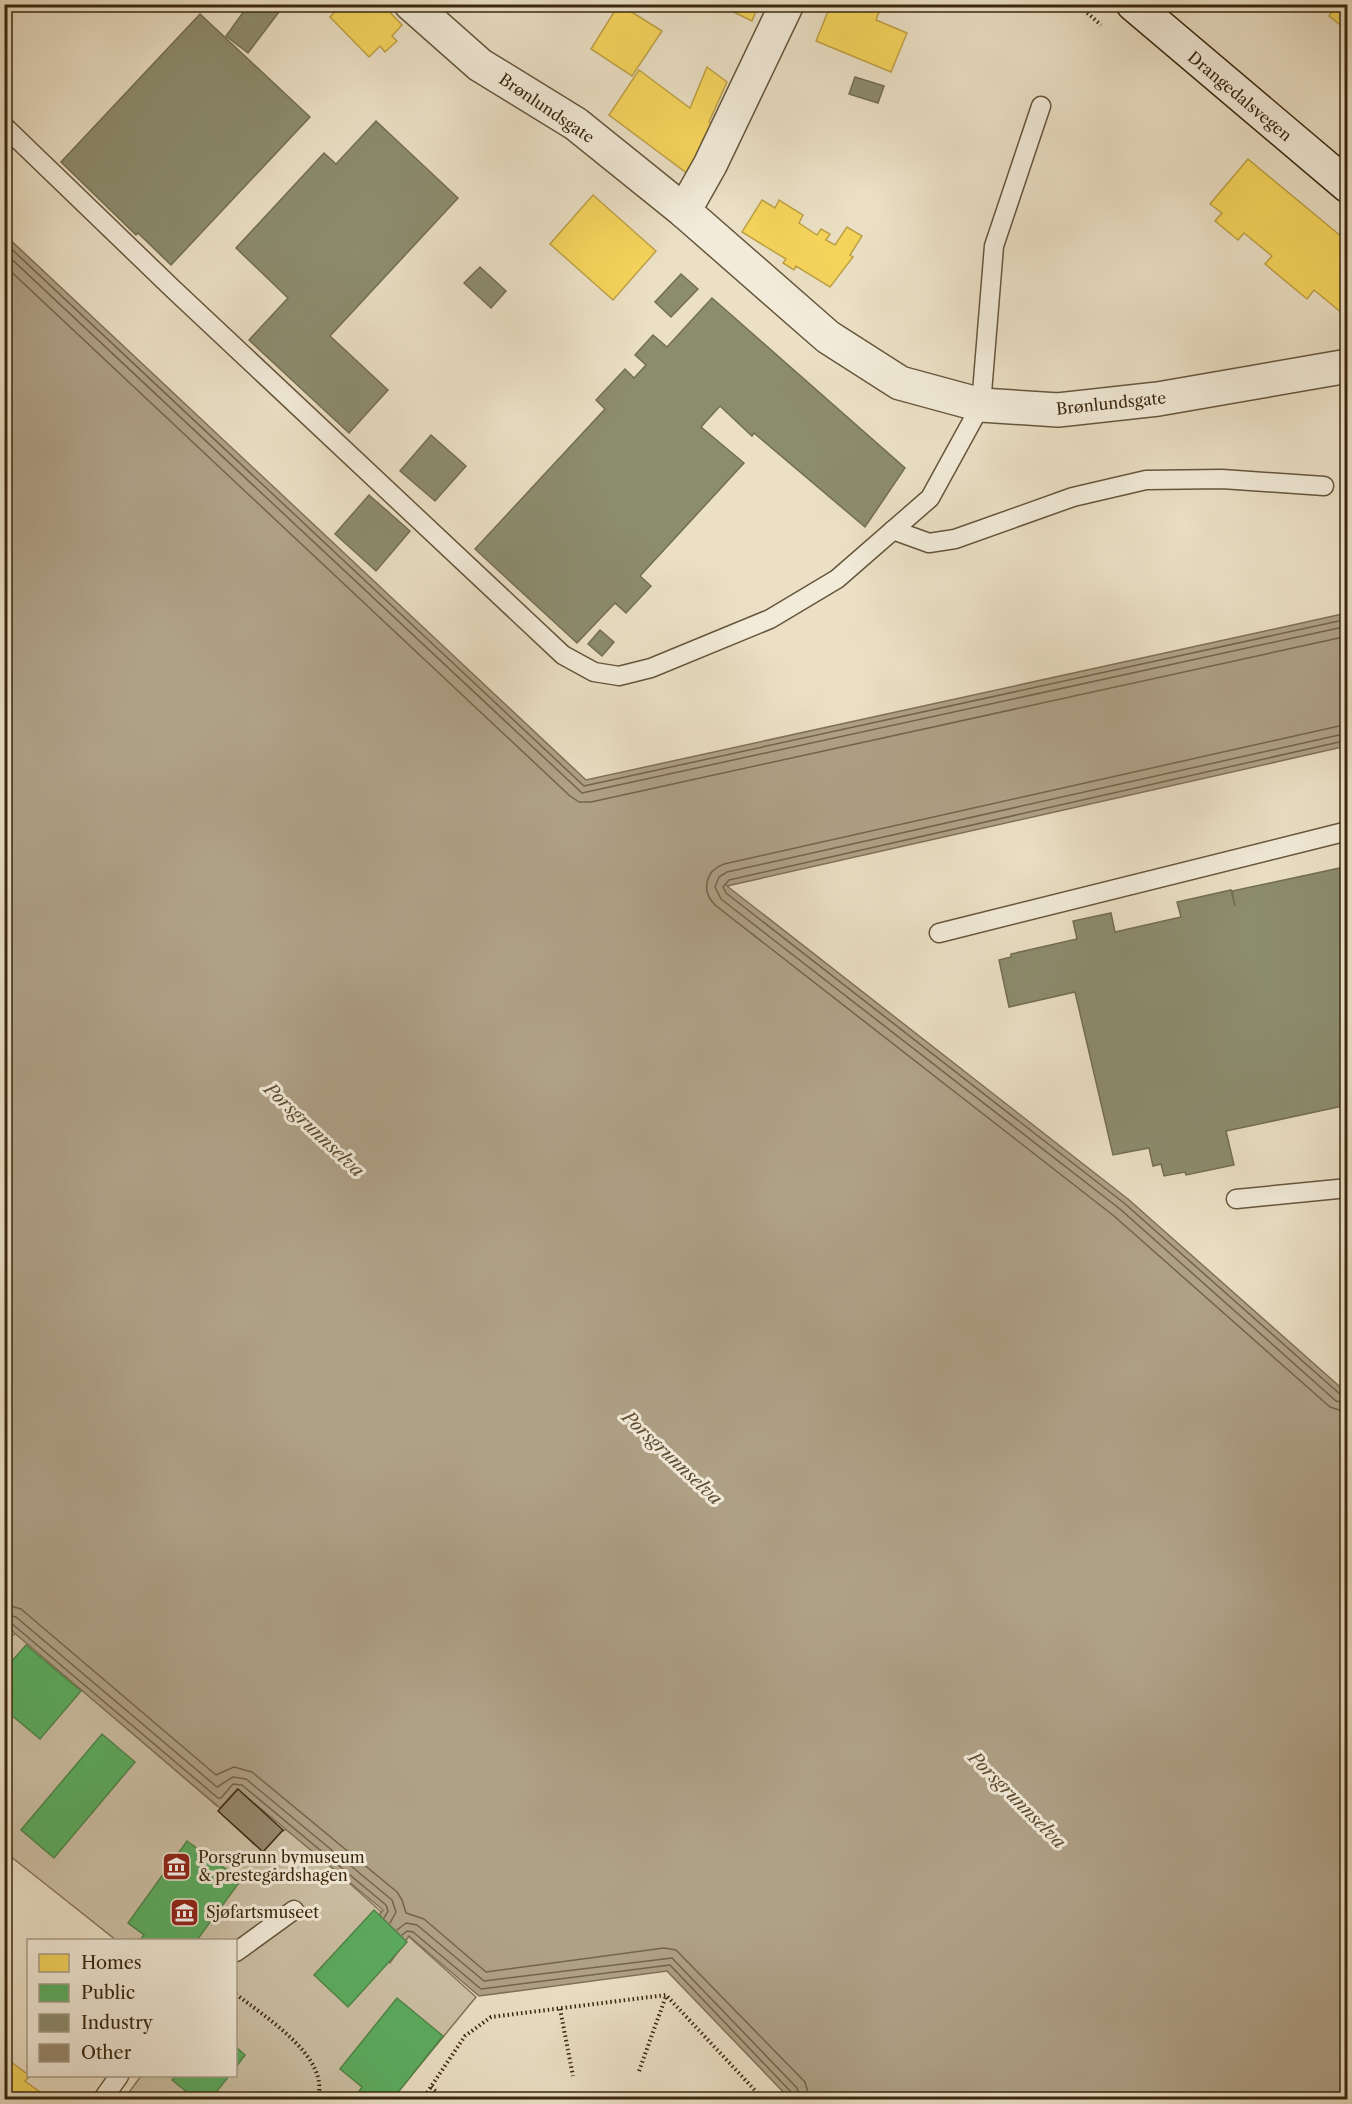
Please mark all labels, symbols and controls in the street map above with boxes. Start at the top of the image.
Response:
street label: Drangedalsvegen [1184,47,1296,145]
street label: Brønlundsgate [496,69,598,147]
street label: Brønlundsgate [1055,387,1167,419]
water label: Porsgrunnselva [258,1077,369,1182]
water label: Porsgrunnselva [616,1405,727,1510]
water label: Porsgrunnselva [962,1745,1070,1853]
place label: Porsgrunn bymuseum & prestegårdshagen [198,1847,365,1885]
museum icon: Porsgrunn bymuseum & prestegårdshagen [161,1850,193,1882]
museum icon: Sjøfartsmuseet [169,1896,201,1928]
place label: Sjøfartsmuseet [206,1902,319,1922]
legend [27,1939,237,2077]
text: Homes [81,1952,142,1974]
text: Public [81,1982,135,2004]
text: Industry [81,2012,154,2034]
text: Other [81,2042,132,2064]

